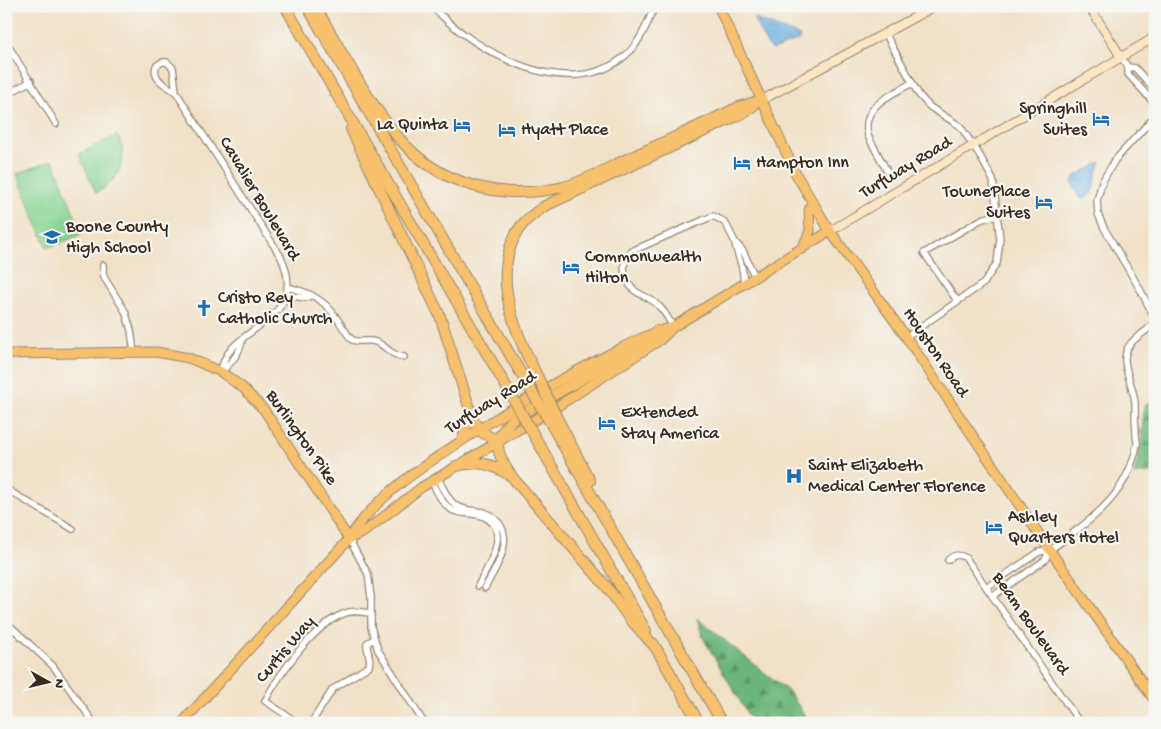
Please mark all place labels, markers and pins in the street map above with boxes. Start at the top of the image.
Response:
place label: Springhill Suites [1019,99,1088,141]
hotel icon: Springhill Suites [1091,109,1111,129]
place label: La Quinta [377,115,449,136]
hotel icon: La Quinta [452,115,472,135]
hotel icon: Hyatt Place [497,120,517,140]
place label: Hyatt Place [521,120,609,141]
hotel icon: Hampton Inn [732,153,752,173]
place label: Hampton Inn [756,153,849,174]
place label: TownePlace Suites [942,182,1031,224]
hotel icon: TownePlace Suites [1034,192,1054,212]
place label: Boone County High School [65,217,168,259]
school or university icon: Boone County High School [42,227,62,247]
place label: Commonwealth Hilton [585,247,702,289]
hotel icon: Commonwealth Hilton [561,257,581,277]
place label: Cristo Rey Catholic Church [218,288,333,330]
church icon: Cristo Rey Catholic Church [194,298,214,318]
place label: Extended Stay America [621,403,720,445]
hotel icon: Extended Stay America [597,413,617,433]
place label: Saint Elizabeth Medical Center Florence [808,456,986,498]
hospital icon: Saint Elizabeth Medical Center Florence [784,466,804,486]
place label: Ashley Quarters Hotel [1008,507,1119,549]
hotel icon: Ashley Quarters Hotel [984,517,1004,537]

